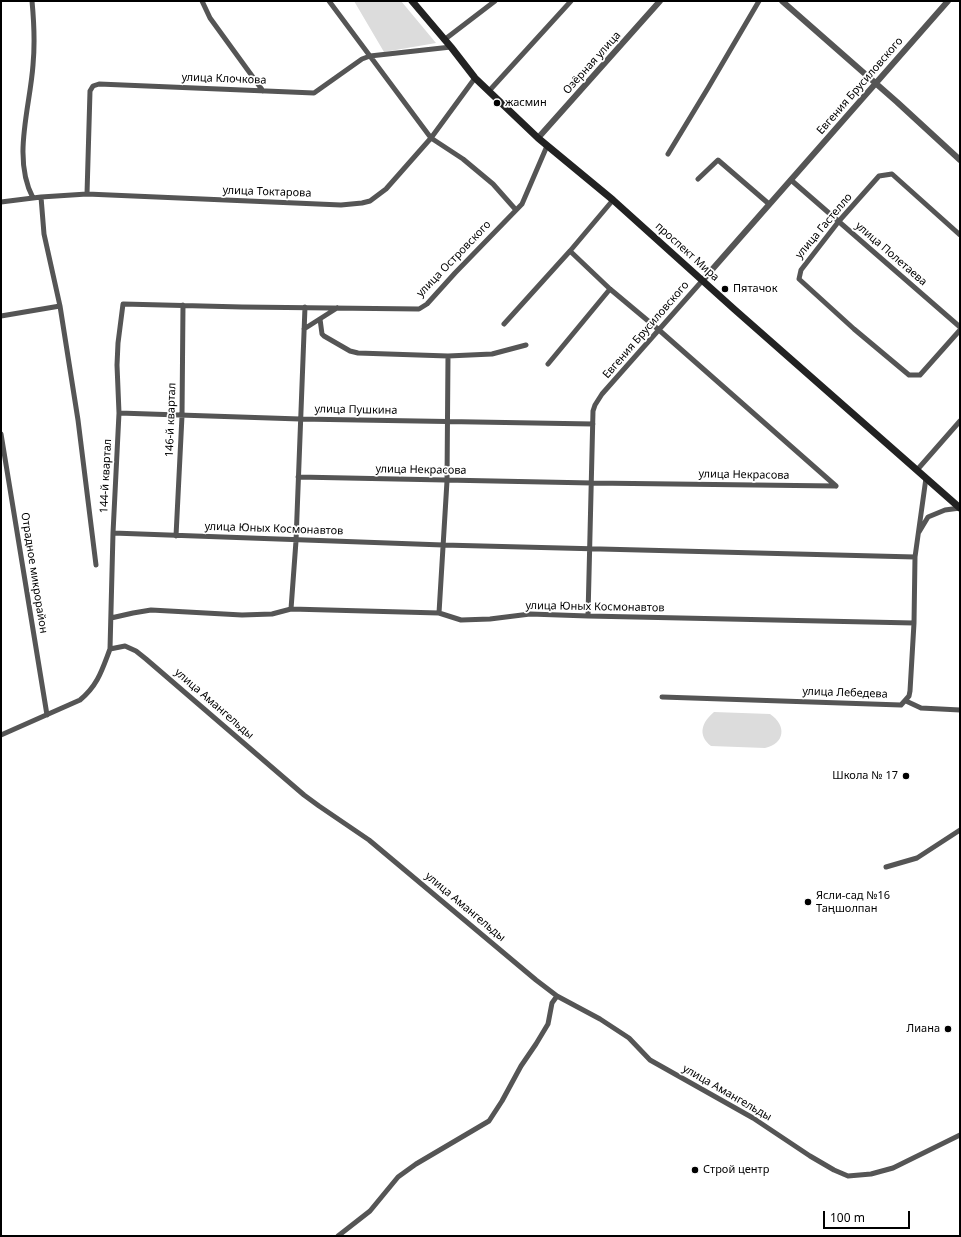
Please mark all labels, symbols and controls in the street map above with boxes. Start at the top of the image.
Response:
street label: Озёрная улица [560,29,624,97]
street label: Евгения Брусиловского [814,35,906,137]
street label: улица Клочкова [181,71,267,87]
place label: жасмин [505,96,547,110]
marker: жасмин [492,98,502,108]
street label: улица Токтарова [222,184,312,200]
street label: улица Гастелло [793,191,855,261]
street label: улица Островского [414,218,494,300]
street label: улица Полетаева [852,219,930,289]
street label: проспект Мира [652,220,722,284]
street label: Евгения Брусиловского [600,279,692,381]
place label: Пятачок [733,282,777,296]
marker: Пятачок [720,284,730,294]
street label: 146-й квартал [163,383,179,457]
street label: улица Пушкина [314,403,398,417]
street label: 144-й квартал [97,438,115,514]
street label: улица Некрасова [375,463,467,477]
street label: улица Некрасова [698,468,790,482]
street label: Отрадное микрорайон [18,512,50,634]
street label: улица Юных Космонавтов [204,520,344,538]
street label: улица Юных Космонавтов [525,599,665,615]
street label: улица Амангельды [172,666,256,742]
street label: улица Лебедева [802,685,888,701]
place label: Школа № 17 [832,769,898,783]
marker: Школа № 17 [901,771,911,781]
street label: улица Амангельды [422,870,508,944]
place label: Ясли-сад №16 Таңшолпан [816,889,890,915]
marker: Ясли-сад №16 Таңшолпан [803,897,813,907]
place label: Лиана [907,1022,940,1036]
marker: Лиана [943,1024,953,1034]
street label: улица Амангельды [680,1062,774,1124]
place label: Строй центр [703,1163,769,1177]
marker: Строй центр [690,1165,700,1175]
scale bar [825,1203,912,1229]
text: 100 m [830,1209,865,1226]

